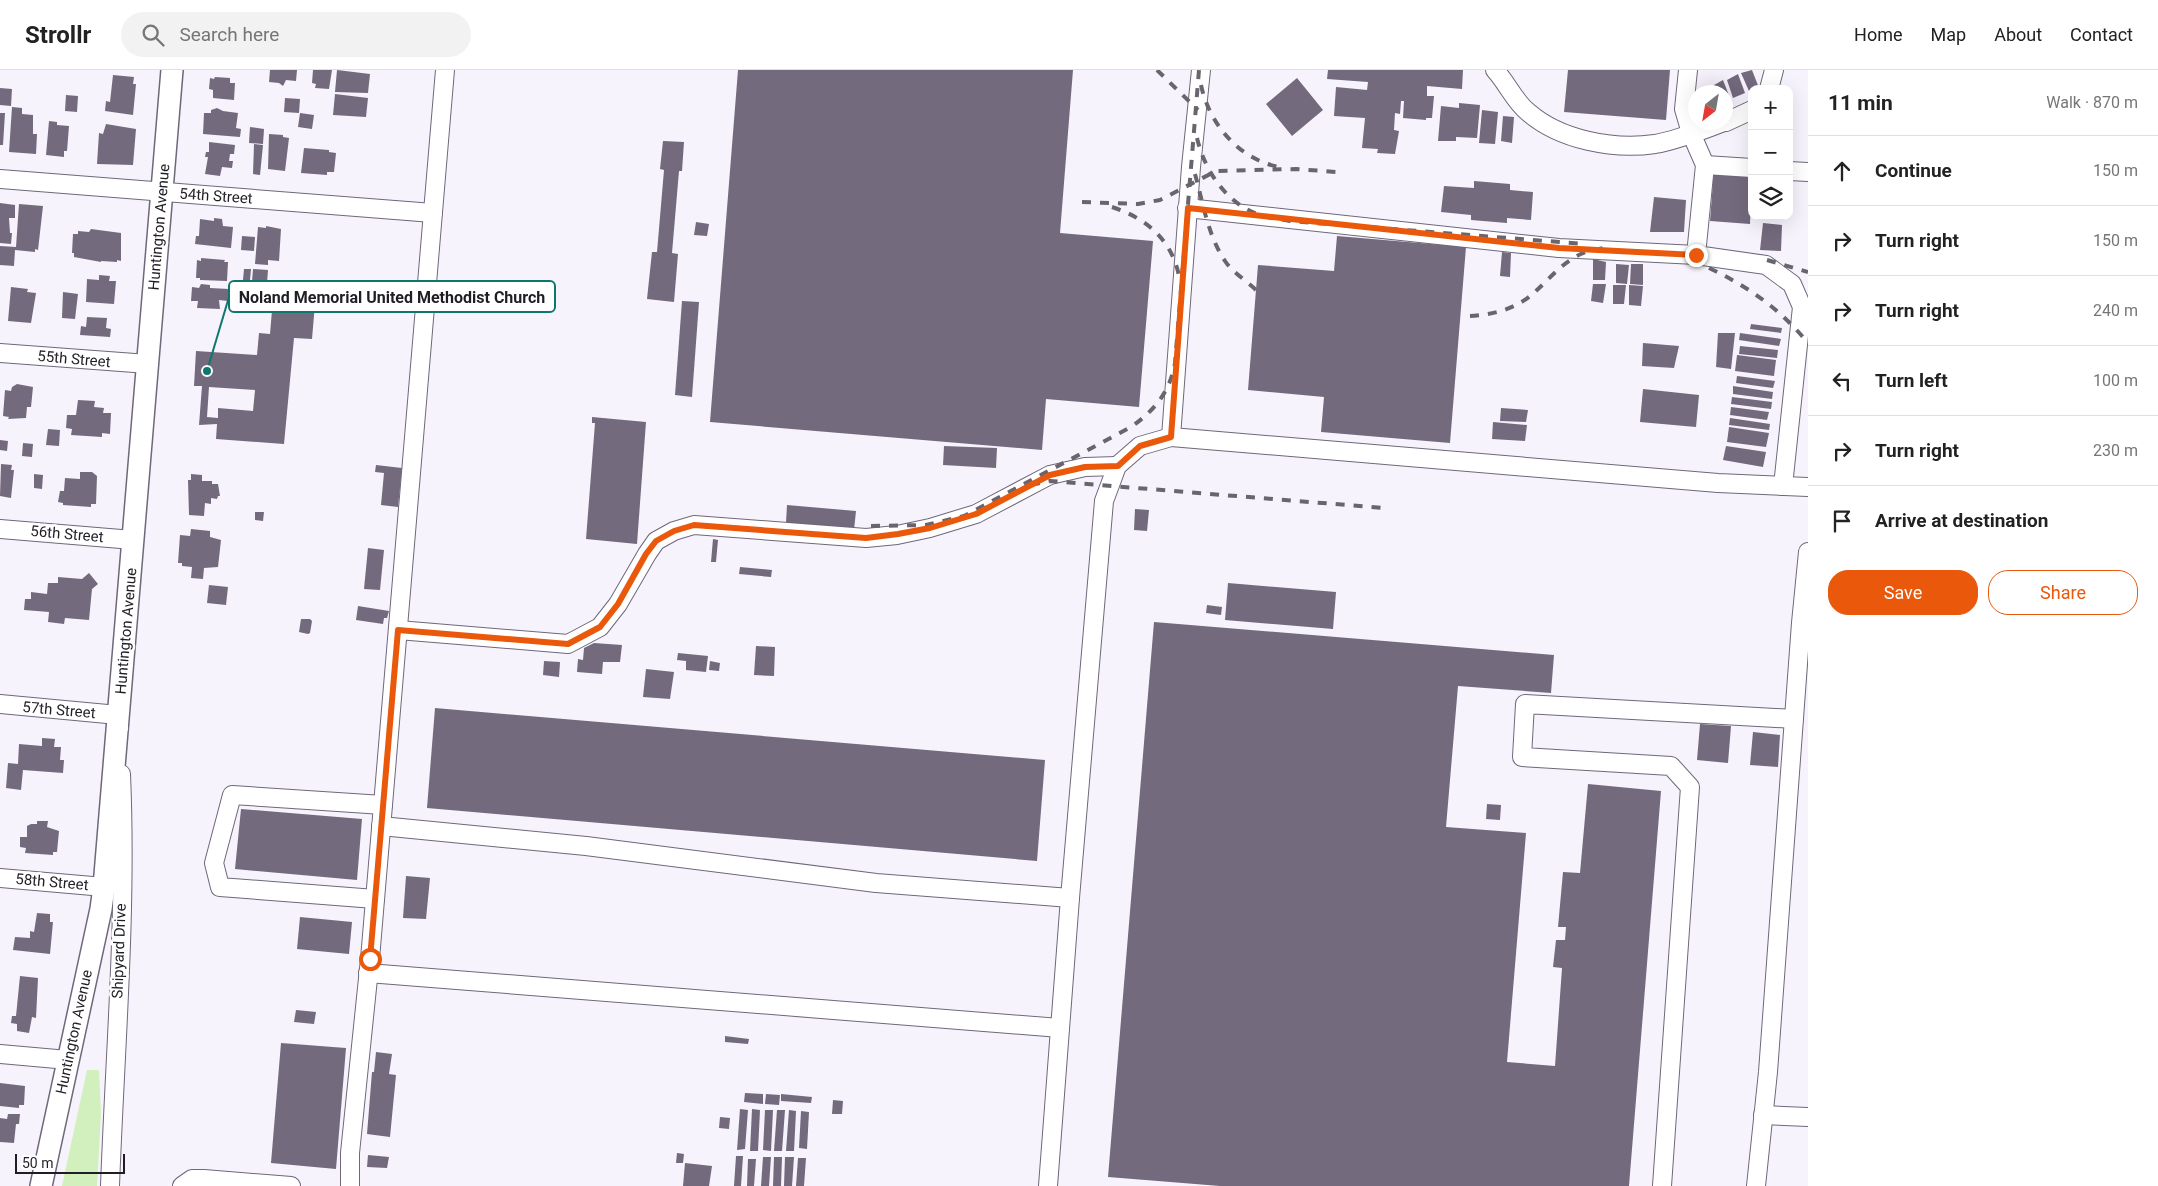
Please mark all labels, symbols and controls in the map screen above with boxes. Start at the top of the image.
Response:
search box [121,12,471,57]
text: Strollr [25,21,91,49]
icon: search [139,21,167,49]
text: Search here [179,23,279,46]
text: Home [1854,24,1903,45]
text: Map [1931,24,1966,45]
text: About [1994,24,2042,45]
text: Contact [2070,24,2133,45]
north arrow [1688,85,1733,130]
map controls [1748,85,1793,220]
button: + [1748,85,1793,130]
text: 11 min [1828,91,1893,115]
text: Walk · 870 m [2046,93,2138,112]
button: − [1748,130,1793,175]
icon: ahead [1828,157,1856,185]
text: Continue [1875,159,1952,182]
text: 150 m [2093,161,2138,180]
street label: Huntington Avenue [145,163,173,291]
button: layers [1748,175,1793,220]
street label: 54th Street [179,184,253,208]
icon: right [1828,227,1856,255]
text: Turn right [1875,229,1959,252]
text: 150 m [2093,231,2138,250]
route end [1685,244,1708,267]
callout: Noland Memorial United Methodist Church [229,281,555,312]
text: Noland Memorial United Methodist Church [239,288,545,307]
icon: right [1828,297,1856,325]
text: Turn right [1875,299,1959,322]
text: 240 m [2093,301,2138,320]
street label: 55th Street [37,347,111,371]
icon: left [1828,367,1856,395]
text: Turn left [1875,369,1948,392]
text: 100 m [2093,371,2138,390]
icon: right [1828,437,1856,465]
text: Turn right [1875,439,1959,462]
text: 230 m [2093,441,2138,460]
icon: arrive [1828,507,1856,535]
text: Arrive at destination [1875,509,2048,532]
street label: 56th Street [30,522,104,546]
street label: Huntington Avenue [112,567,140,695]
button: Save [1828,570,1978,615]
button: Share [1988,570,2138,615]
street label: 57th Street [22,698,96,722]
street label: 58th Street [15,870,89,894]
street label: Shipyard Drive [108,903,130,999]
route start [359,948,382,971]
street label: Huntington Avenue [52,968,96,1096]
scale bar [15,1151,125,1174]
text: 50 m [22,1155,54,1171]

